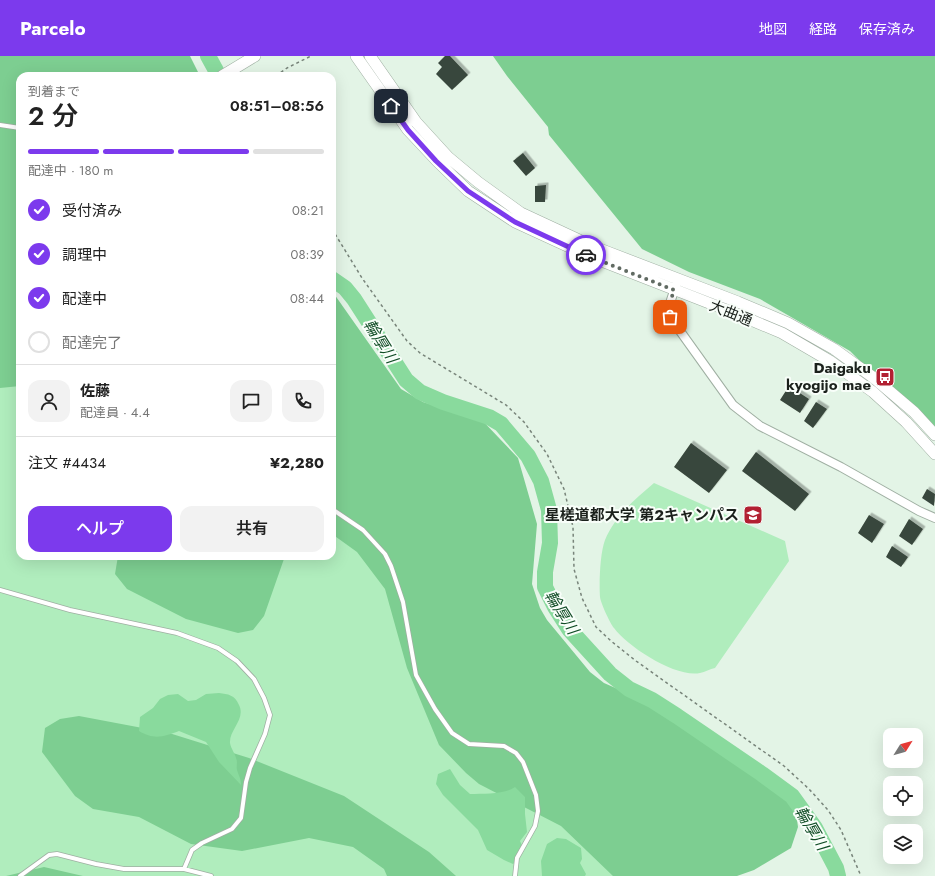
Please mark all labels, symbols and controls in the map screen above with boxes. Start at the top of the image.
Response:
text: Parcelo [20,15,86,42]
text: 地図 [759,19,787,39]
text: 経路 [809,19,837,39]
text: 保存済み [859,19,915,39]
text: 到着まで [28,82,80,101]
pin [374,89,408,123]
text: 08:51–08:56 [230,95,324,117]
icon: home [380,95,402,117]
text: 2 分 [28,97,78,135]
text: 配達中 · 180 m [28,161,114,180]
icon: check [28,199,50,221]
text: 受付済み [62,200,122,222]
text: 08:21 [292,201,324,220]
courier [566,235,606,275]
icon: check [28,243,50,265]
text: 調理中 [62,244,107,266]
icon: car [575,244,597,266]
text: 08:39 [291,245,324,264]
icon: check [28,287,50,309]
text: 配達中 [62,288,107,310]
text: 08:44 [290,289,324,308]
street label: 大曲通 [706,294,756,332]
pin [653,300,687,334]
icon: bag [659,306,681,328]
water label: 輪厚川 [358,315,404,369]
text: 配達完了 [62,332,122,354]
place label: Daigaku kyogijo mae [786,357,871,396]
bus stop icon: Daigaku kyogijo mae [874,366,896,388]
button: person [28,380,70,422]
text: 佐藤 [80,380,110,402]
button: chat [230,380,272,422]
button: phone [282,380,324,422]
text: 配達員 · 4.4 [80,403,150,422]
text: 注文 #4434 [28,452,106,474]
text: ¥2,280 [270,452,324,474]
place label: 星槎道都大学 第2キャンパス [545,504,739,526]
school or university icon: 星槎道都大学 第2キャンパス [742,504,764,526]
button: ヘルプ [28,506,172,552]
button: 共有 [180,506,324,552]
water label: 輪厚川 [539,586,585,640]
north arrow [883,728,923,768]
map controls [883,728,923,864]
button: locate [883,776,923,816]
water label: 輪厚川 [789,802,835,856]
button: layers [883,824,923,864]

